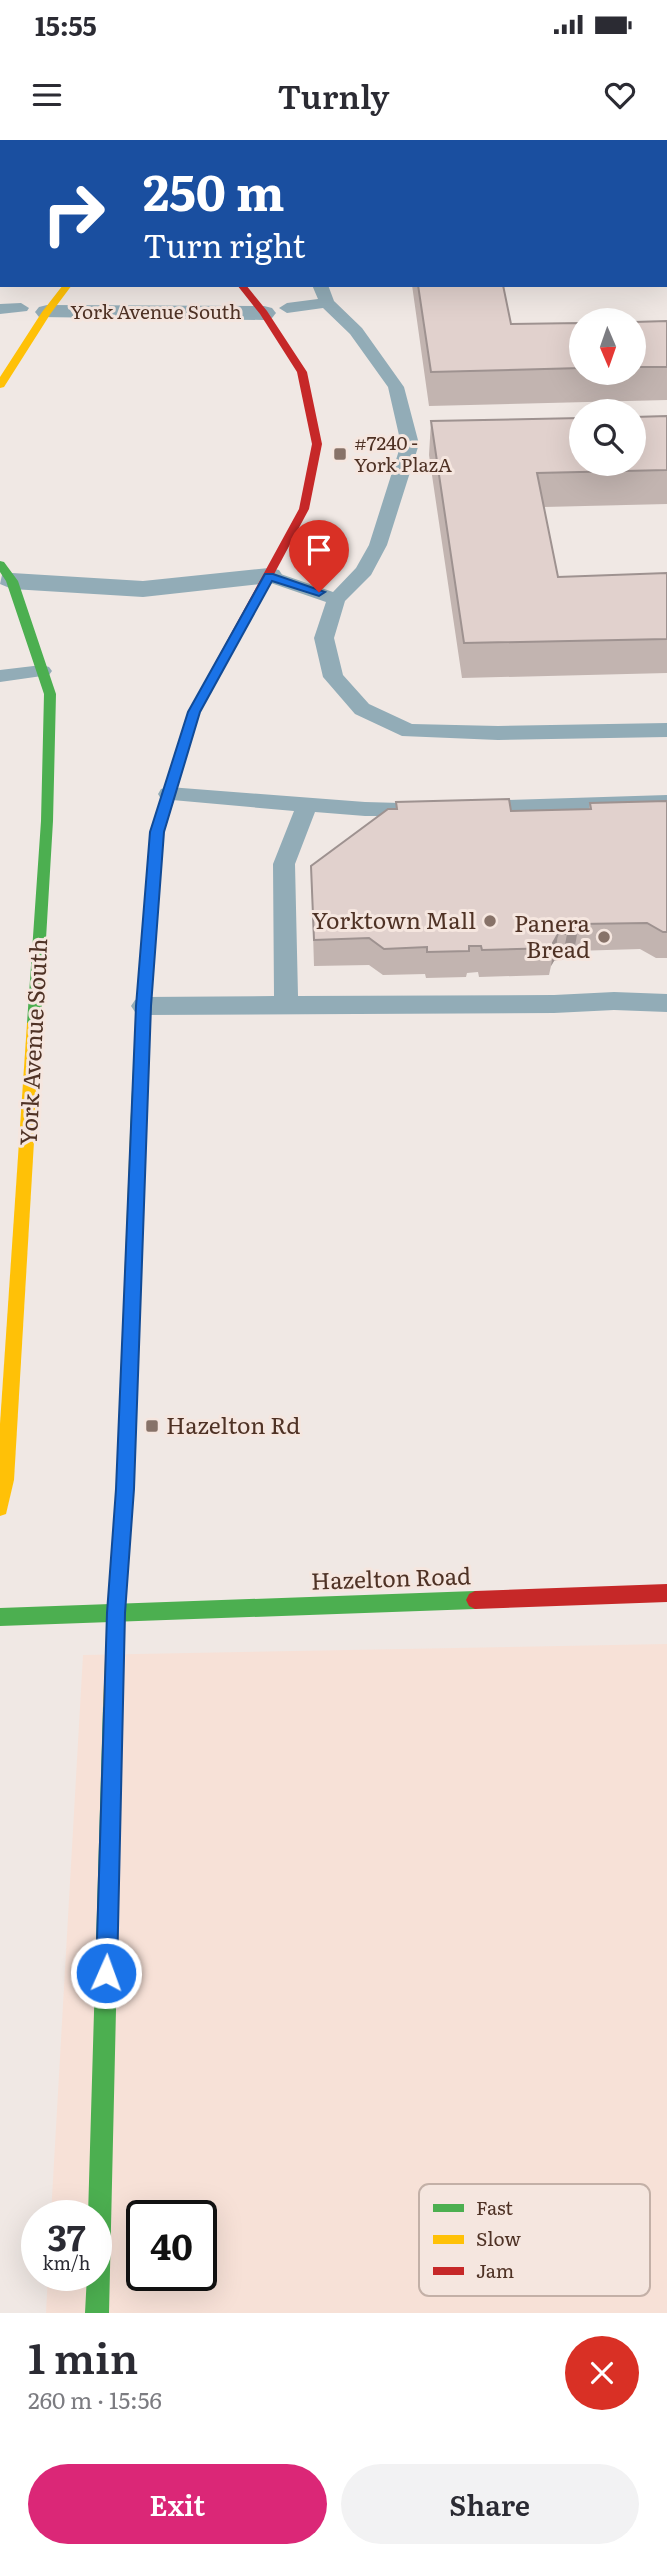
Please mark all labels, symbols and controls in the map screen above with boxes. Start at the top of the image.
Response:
text: 15:55 [35,5,97,44]
text: Turnly [278,71,390,119]
icon: menu [28,76,66,114]
icon: heart [601,76,639,114]
text: 250 m [143,153,285,226]
icon: right [28,168,119,259]
text: Turn right [143,220,305,268]
street label: York Avenue South [70,297,242,325]
north arrow [569,308,646,385]
map controls [569,308,646,476]
button: search [569,399,646,476]
place label: #7240 - York PlazA [354,428,452,478]
marker: #7240 - York PlazA [332,446,348,462]
pin [289,520,349,592]
icon: arrive [300,531,338,569]
place label: Yorktown Mall [312,902,476,936]
place label: Panera Bread [514,905,591,965]
marker: Yorktown Mall [482,913,498,929]
marker: Panera Bread [596,929,612,945]
street label: York Avenue South [10,937,54,1146]
place label: Hazelton Rd [166,1407,300,1441]
marker: Hazelton Rd [144,1418,160,1434]
street label: Hazelton Road [310,1557,471,1597]
position arrow [69,1936,143,2010]
legend [419,2184,650,2296]
text: Fast [476,2193,513,2221]
speed limit sign: 40 [126,2200,217,2291]
text: 37 [48,2210,85,2262]
text: Slow [476,2224,521,2252]
text: km/h [43,2249,90,2276]
text: Jam [476,2256,514,2284]
text: 1 min [28,2325,138,2387]
button: close [565,2336,639,2410]
text: 260 m · 15:56 [28,2382,162,2416]
button: Exit [28,2464,327,2544]
button: Share [341,2464,639,2544]

